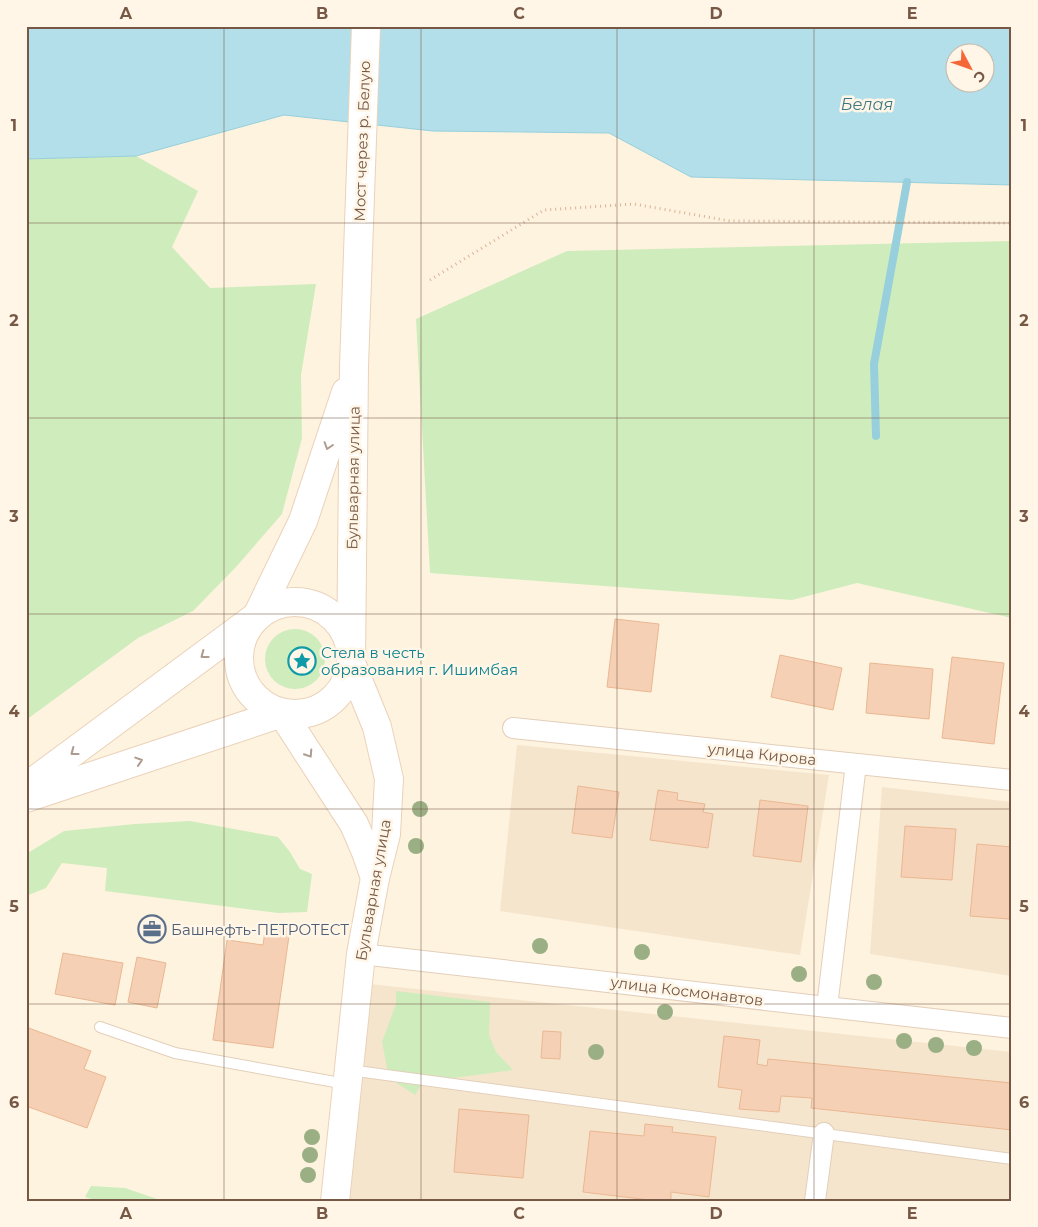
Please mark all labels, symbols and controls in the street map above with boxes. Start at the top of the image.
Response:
text: A [119,4,133,23]
text: B [316,4,328,23]
text: C [513,4,525,23]
text: D [709,4,723,23]
text: E [907,4,917,23]
north arrow [946,42,996,92]
street label: Мост через р. Белую [350,60,374,222]
text: С [970,67,990,86]
water label: Белая [841,95,893,114]
text: 1 [11,116,17,135]
text: 1 [1021,116,1027,135]
text: 2 [9,311,19,330]
text: 2 [1019,311,1029,330]
street label: Бульварная улица [342,406,364,550]
one-way arrow [324,441,334,450]
text: 3 [8,507,19,526]
text: 3 [1018,507,1029,526]
place label: Стела в честь образования г. Ишимбая [321,643,518,679]
place icon: Стела в честь образования г. Ишимбая [287,646,317,676]
one-way arrow [201,649,210,658]
text: 4 [8,702,20,721]
text: 4 [1018,702,1030,721]
street label: улица Кирова [706,739,817,769]
one-way arrow [71,746,80,754]
one-way arrow [303,748,312,758]
one-way arrow [134,756,143,766]
street label: Бульварная улица [351,818,395,962]
text: 5 [9,897,19,916]
text: 5 [1019,897,1029,916]
office icon: Башнефть-ПЕТРОТЕСТ [137,914,167,944]
place label: Башнефть-ПЕТРОТЕСТ [171,920,349,939]
street label: улица Космонавтов [609,972,764,1010]
text: 6 [9,1093,19,1112]
text: 6 [1019,1093,1029,1112]
text: A [119,1204,133,1223]
text: B [316,1204,328,1223]
text: C [513,1204,525,1223]
text: D [709,1204,723,1223]
text: E [907,1204,917,1223]

